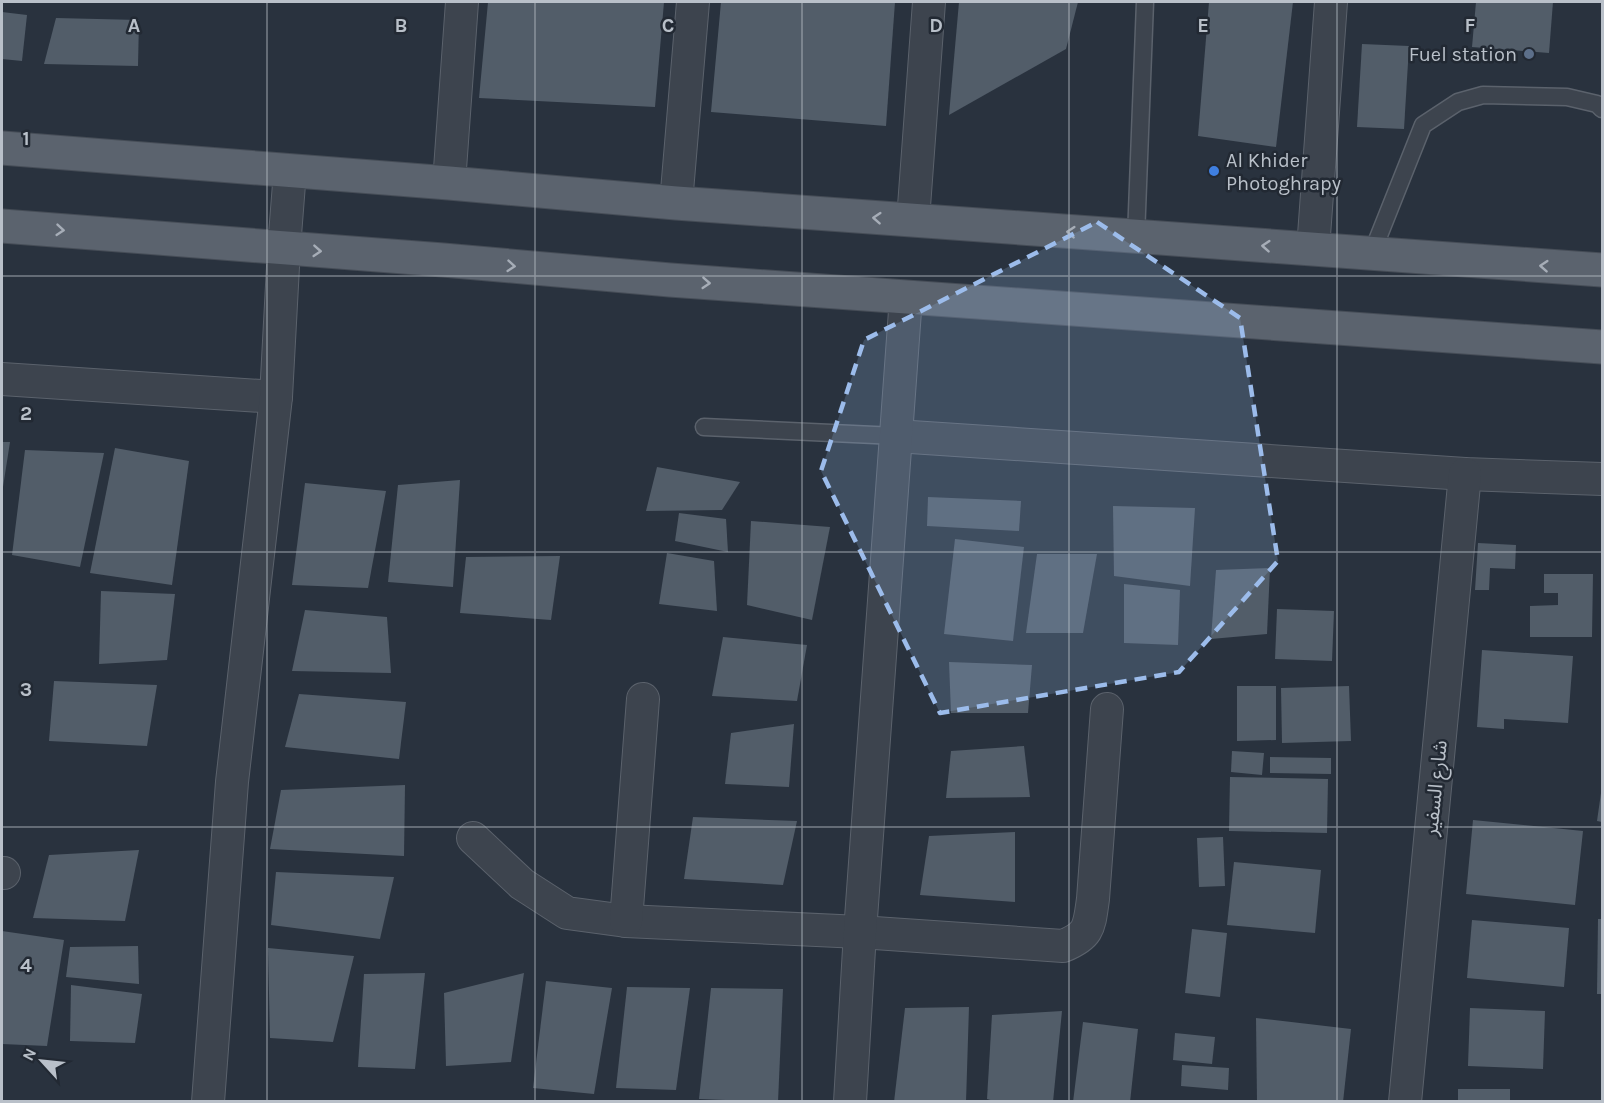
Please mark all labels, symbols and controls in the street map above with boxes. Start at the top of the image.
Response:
text: A [128,14,141,37]
text: B [395,14,407,37]
text: C [662,14,674,37]
text: D [929,14,943,37]
text: E [1197,14,1209,37]
text: F [1465,14,1476,37]
place label: Fuel station [1409,43,1517,66]
marker: Fuel station [1522,47,1536,61]
text: 1 [22,127,30,150]
place label: Al Khider Photoghrapy [1226,149,1341,195]
marker: Al Khider Photoghrapy [1207,164,1221,178]
one-way arrow [872,211,881,224]
one-way arrow [55,224,64,237]
one-way arrow [1067,226,1076,239]
one-way arrow [1261,240,1270,253]
one-way arrow [313,244,322,257]
one-way arrow [507,259,516,272]
one-way arrow [1540,259,1549,272]
one-way arrow [701,276,710,289]
text: 2 [20,402,32,425]
text: 3 [20,678,32,701]
street label: شارع السفير [1419,739,1455,838]
text: 4 [20,954,32,977]
north arrow [12,1031,72,1091]
text: N [18,1045,40,1064]

